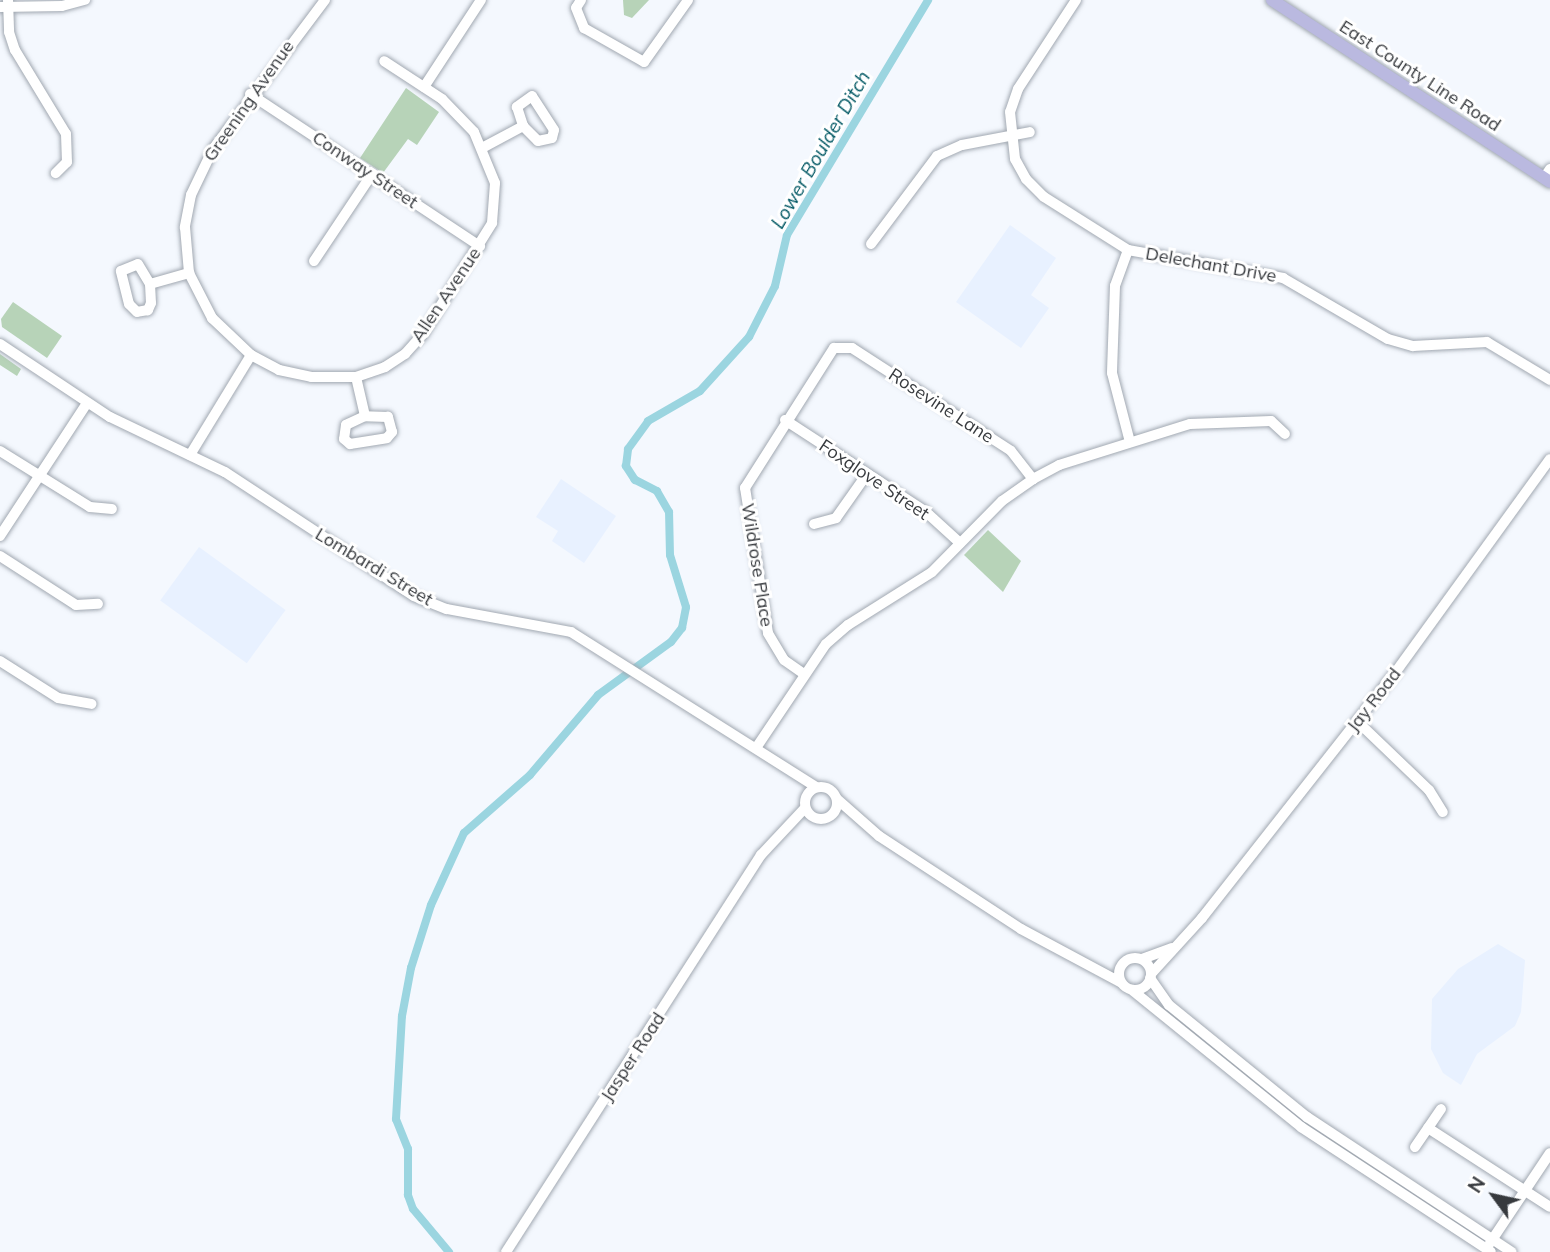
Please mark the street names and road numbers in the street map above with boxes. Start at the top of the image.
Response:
street label: East County Line Road [1335,16,1505,136]
street label: Greening Avenue [199,36,299,166]
street label: Conway Street [308,127,422,213]
street label: Delechant Drive [1144,243,1278,287]
street label: Allen Avenue [406,244,486,346]
street label: Rosevine Lane [884,364,998,448]
street label: Foxglove Street [815,435,933,525]
street label: Wildrose Place [737,502,777,628]
street label: Lombardi Street [311,523,437,611]
street label: Jay Road [1342,664,1406,736]
street label: Jasper Road [596,1009,670,1105]

